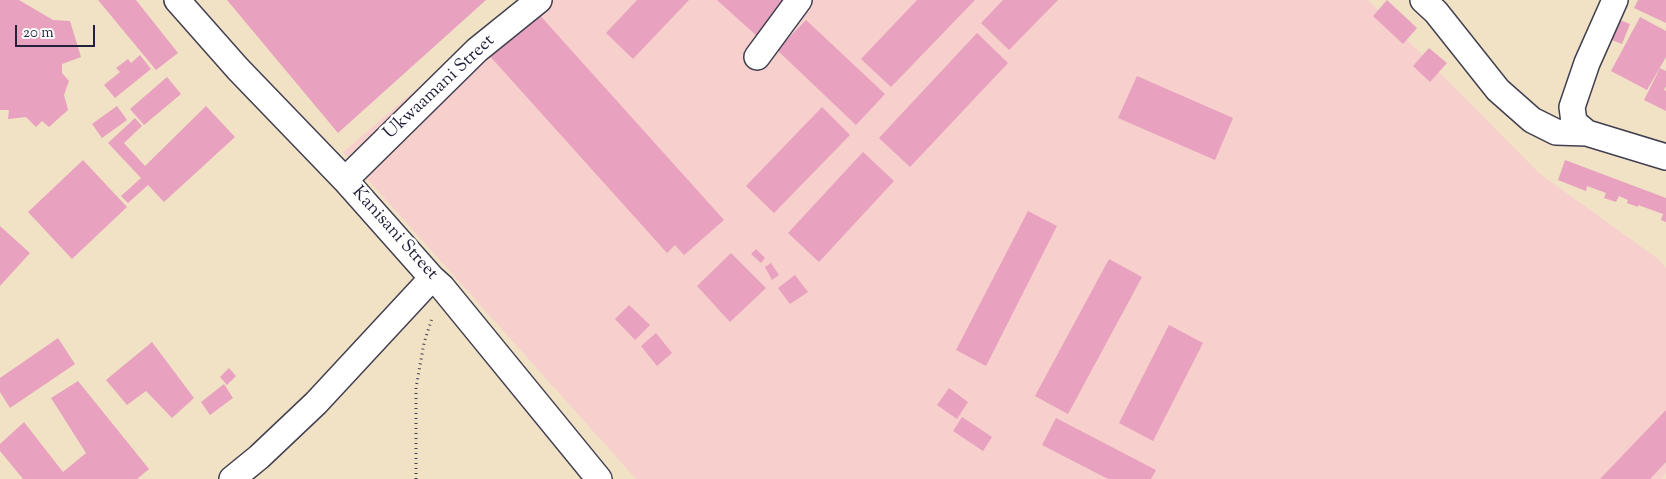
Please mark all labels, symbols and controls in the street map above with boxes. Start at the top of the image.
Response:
scale bar [18,15,98,47]
text: 20 m [23,23,54,44]
street label: Ukwaamani Street [380,31,500,145]
street label: Kanisani Street [346,183,442,285]

